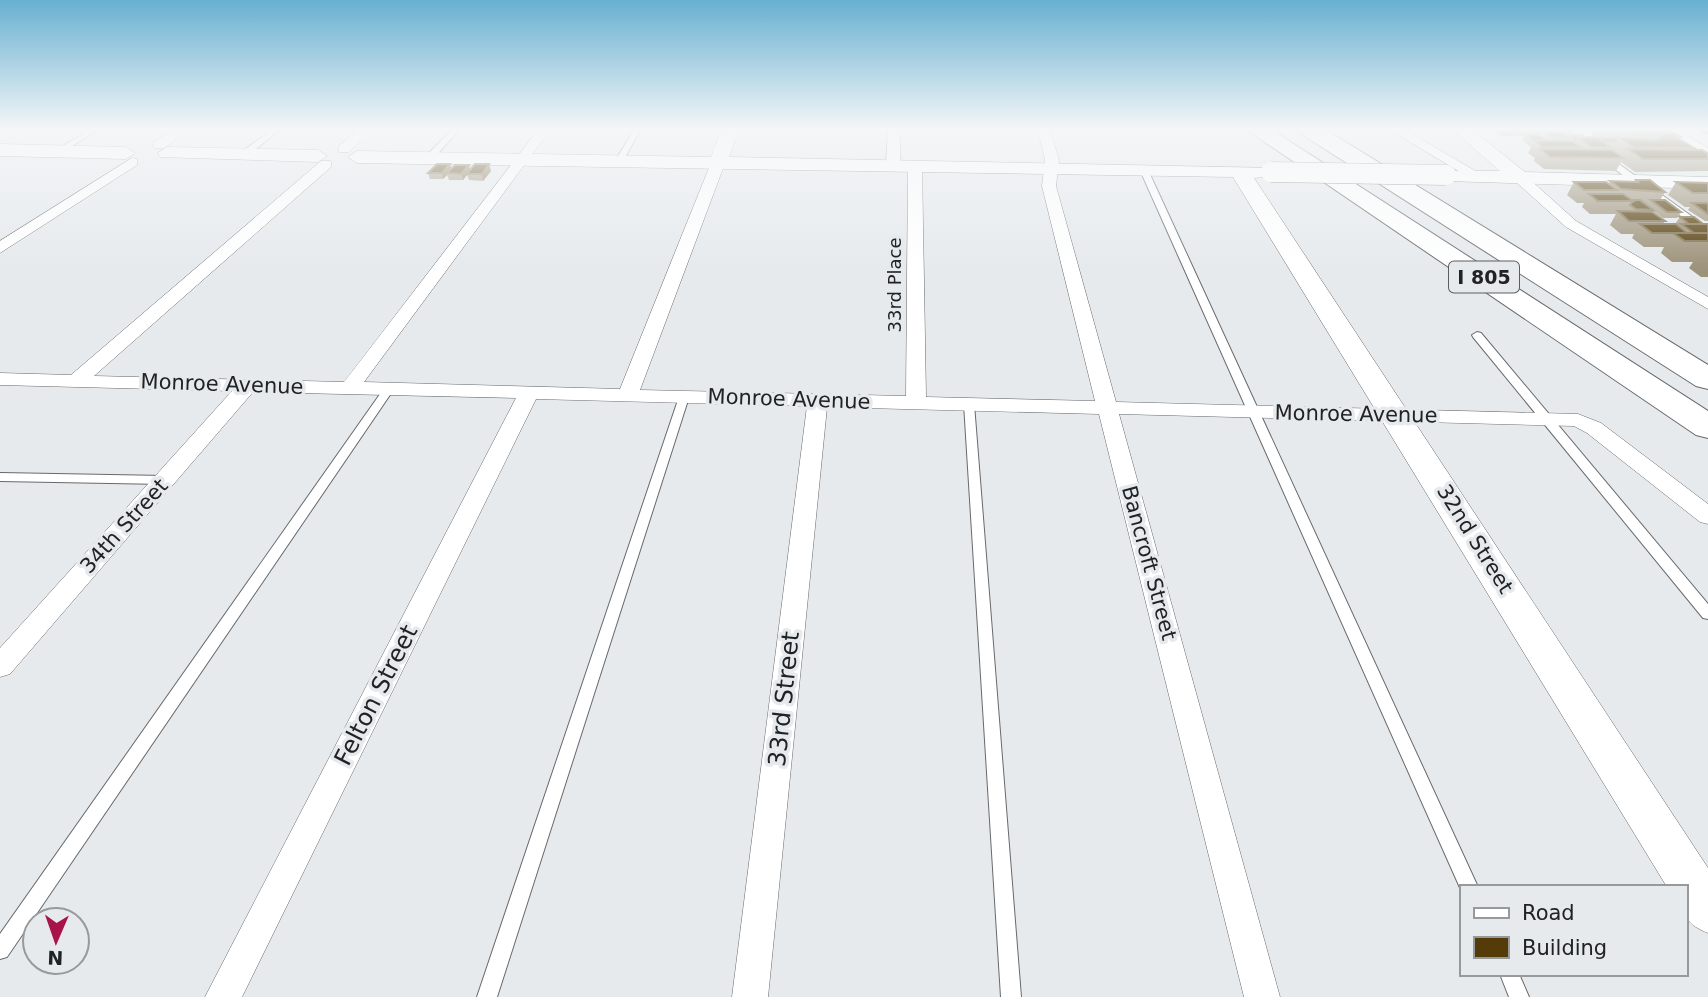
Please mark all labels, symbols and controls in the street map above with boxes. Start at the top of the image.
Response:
street label: 33rd Place [884,238,905,333]
road number: I 805 [1449,262,1519,292]
street label: Monroe Avenue [140,369,304,399]
street label: Monroe Avenue [707,384,871,414]
street label: Monroe Avenue [1274,401,1438,427]
street label: 34th Street [75,474,173,578]
street label: 32nd Street [1432,480,1518,598]
street label: Bancroft Street [1117,483,1181,643]
street label: Felton Street [329,620,423,770]
street label: 33rd Street [763,630,805,768]
legend [1460,885,1687,976]
text: Road [1522,901,1575,925]
north arrow [21,906,91,976]
text: Building [1522,936,1607,960]
text: N [47,947,64,969]

